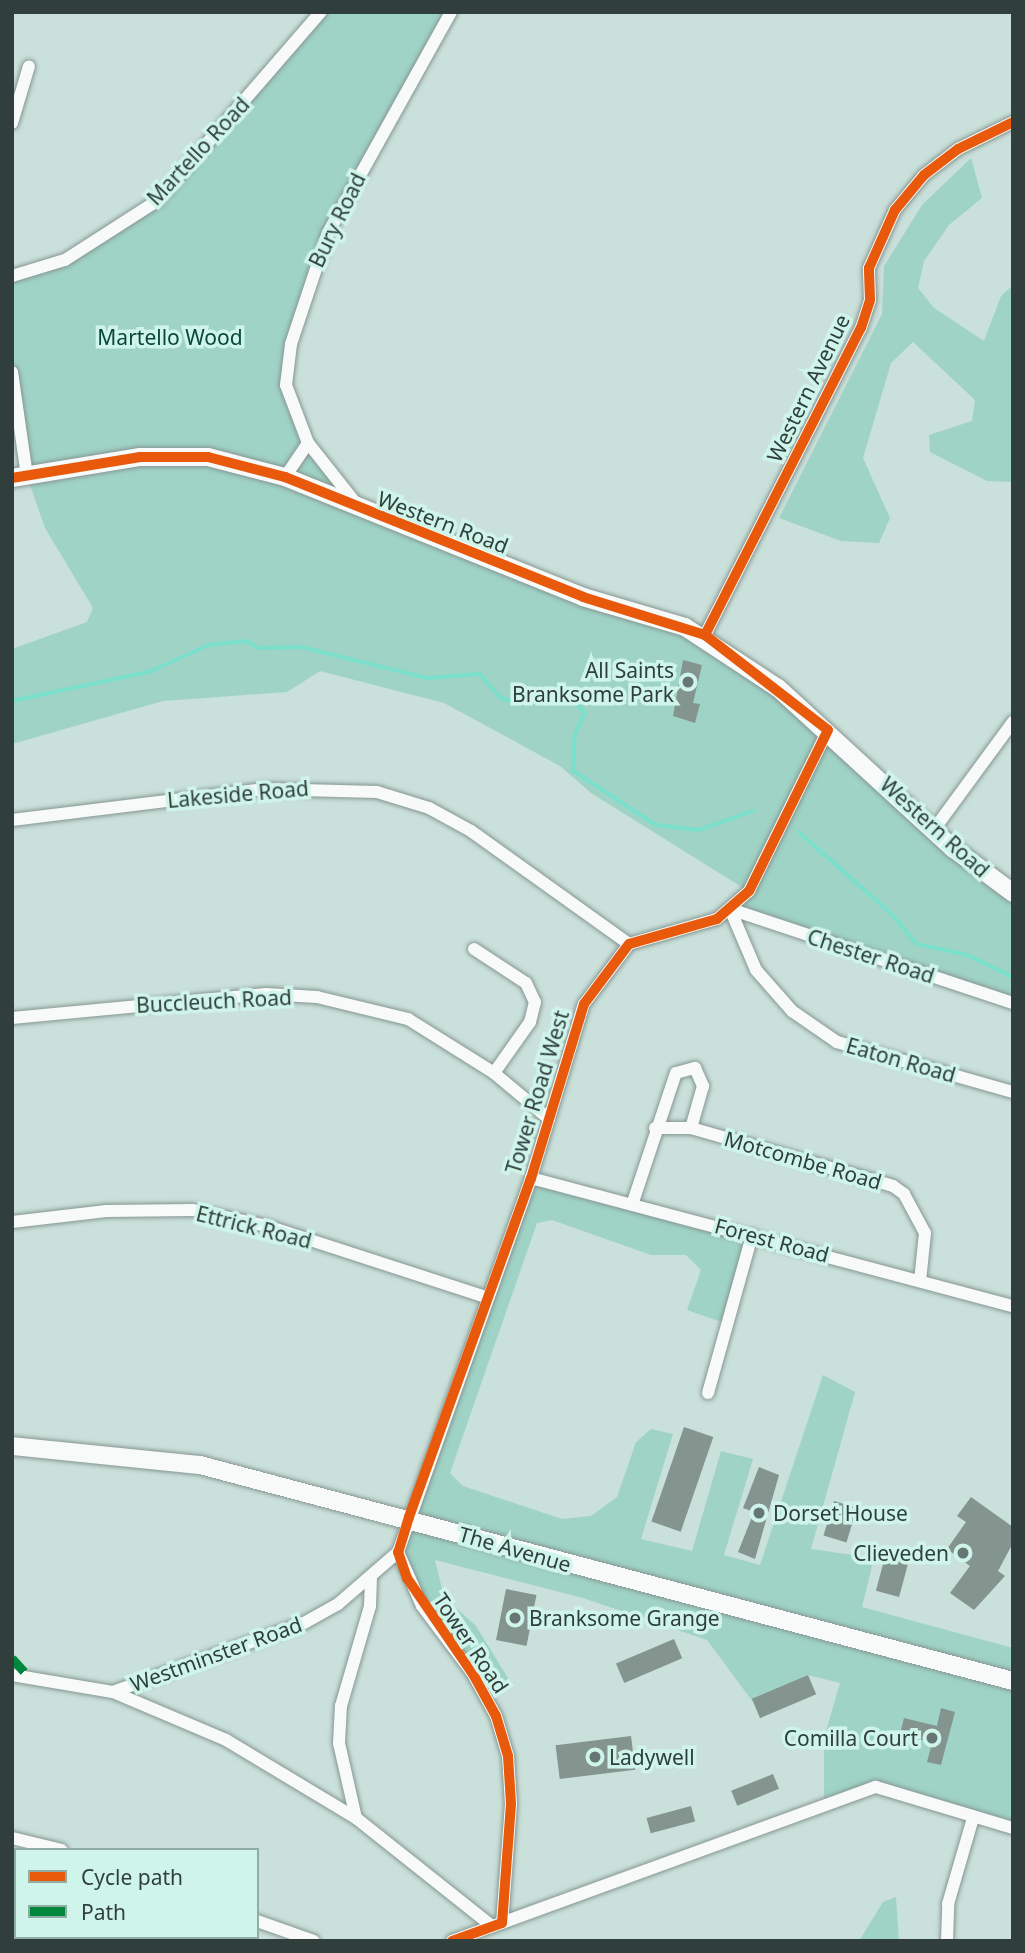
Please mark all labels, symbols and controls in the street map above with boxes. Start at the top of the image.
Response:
street label: Martello Road [142,92,254,210]
street label: Bury Road [303,169,371,271]
street label: Western Avenue [761,310,855,466]
park label: Martello Wood [97,324,243,350]
street label: Western Road [374,486,512,558]
place label: All Saints Branksome Park [512,657,674,707]
marker: All Saints Branksome Park [680,674,696,690]
street label: Western Road [875,771,995,883]
street label: Lakeside Road [166,775,310,813]
street label: Chester Road [804,924,938,988]
street label: Buccleuch Road [135,984,293,1018]
street label: Tower Road West [500,1007,574,1177]
street label: Eaton Road [843,1032,959,1088]
street label: Motcombe Road [721,1126,885,1194]
street label: Ettrick Road [194,1200,314,1254]
street label: Forest Road [712,1213,832,1267]
place label: Dorset House [773,1500,908,1526]
marker: Dorset House [751,1505,767,1521]
street label: The Avenue [456,1521,574,1577]
place label: Clieveden [853,1540,949,1566]
marker: Clieveden [955,1545,971,1561]
street label: Tower Road [428,1588,514,1698]
place label: Branksome Grange [529,1605,720,1631]
marker: Branksome Grange [507,1610,523,1626]
street label: Westminster Road [127,1611,305,1697]
place label: Comilla Court [784,1725,918,1751]
marker: Comilla Court [924,1730,940,1746]
place label: Ladywell [609,1744,695,1770]
marker: Ladywell [587,1749,603,1765]
legend [14,1848,259,1939]
text: Cycle path [81,1863,183,1891]
text: Path [81,1898,126,1926]

